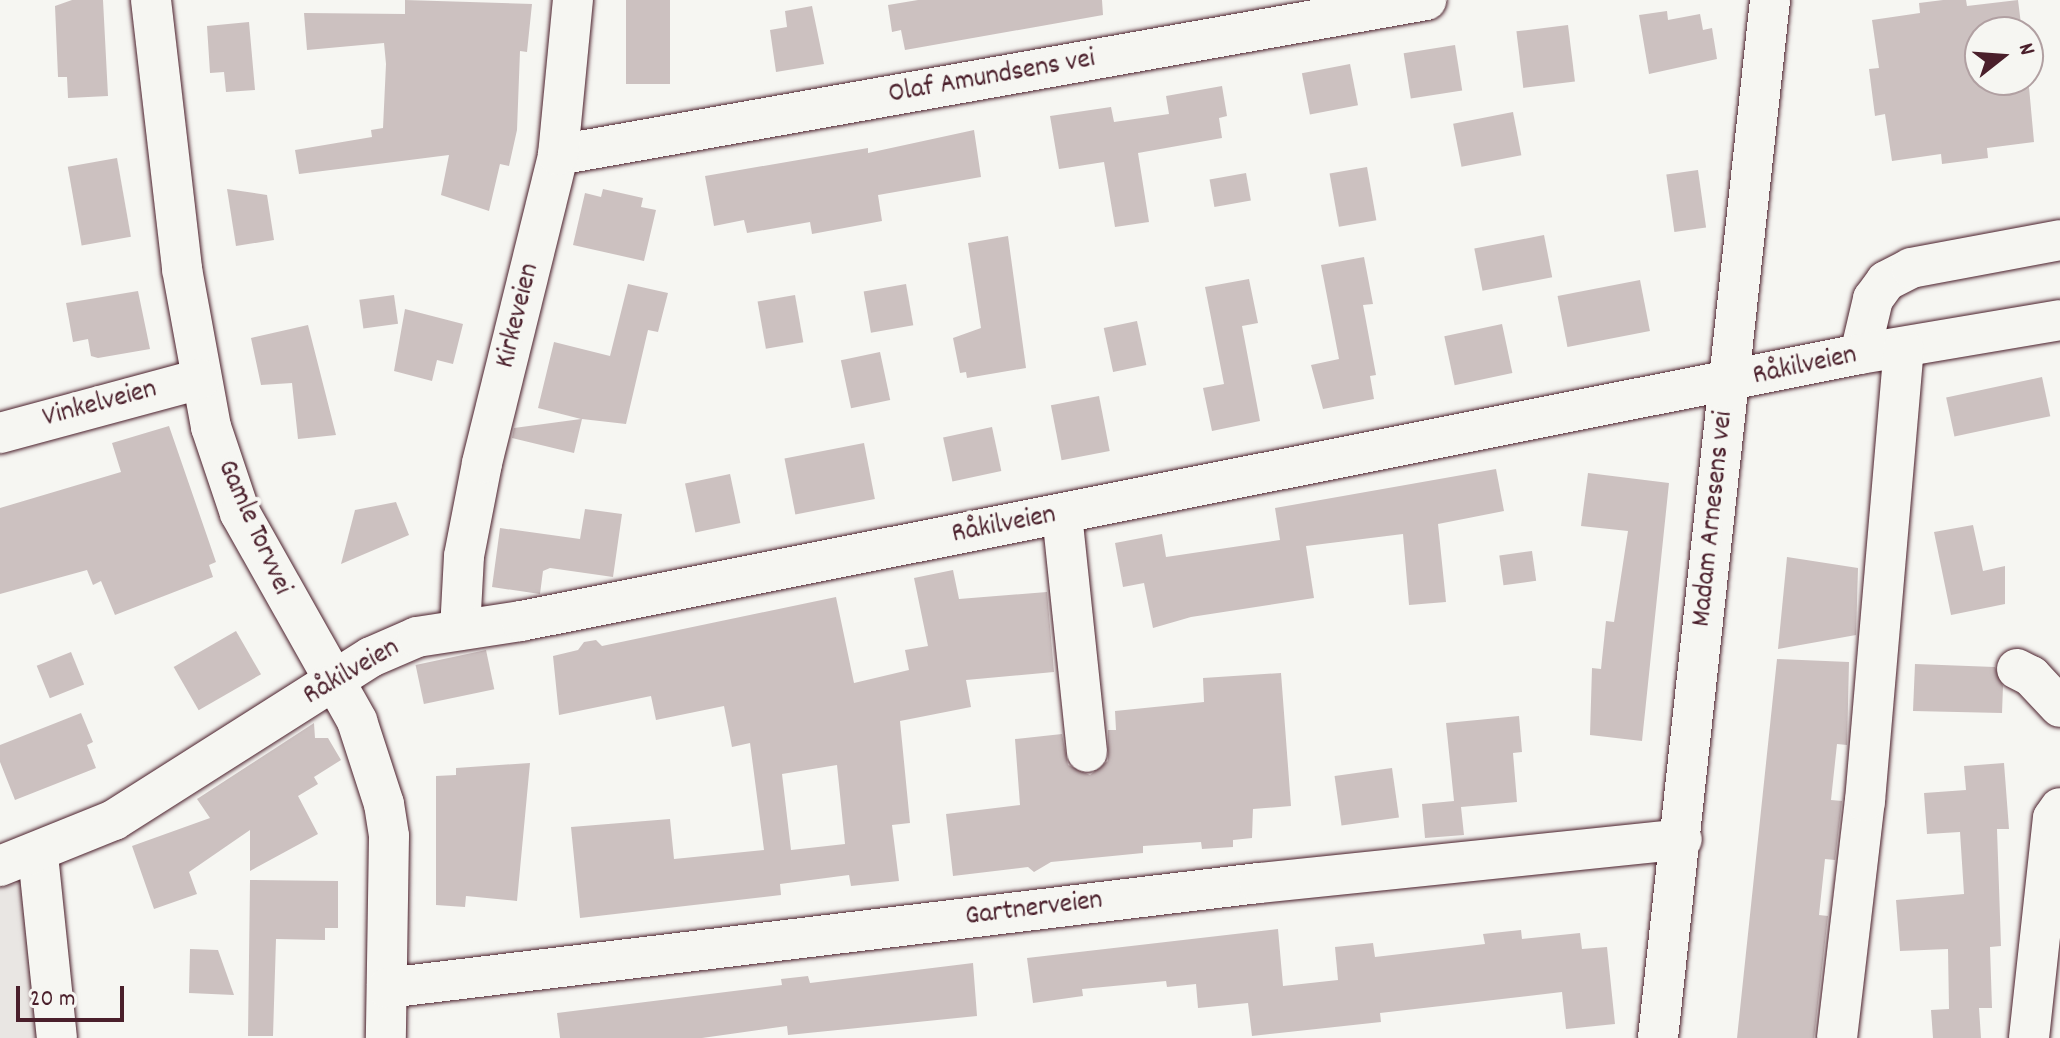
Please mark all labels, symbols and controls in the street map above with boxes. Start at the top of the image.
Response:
north arrow [1964,16,2044,96]
text: N [2009,40,2042,59]
street label: Olaf Amundsens vei [886,43,1098,113]
street label: Kirkeveien [490,260,548,372]
street label: Råkilveien [1750,340,1860,394]
street label: Vinkelveien [39,374,161,436]
street label: Madam Arnesens vei [1686,409,1742,629]
street label: Gamle Torvvei [208,455,298,601]
street label: Råkilveien [949,499,1059,553]
street label: Råkilveien [298,632,406,714]
street label: Gartnerveien [963,885,1105,935]
scale bar [20,970,128,1020]
text: 20 m [30,983,76,1017]

